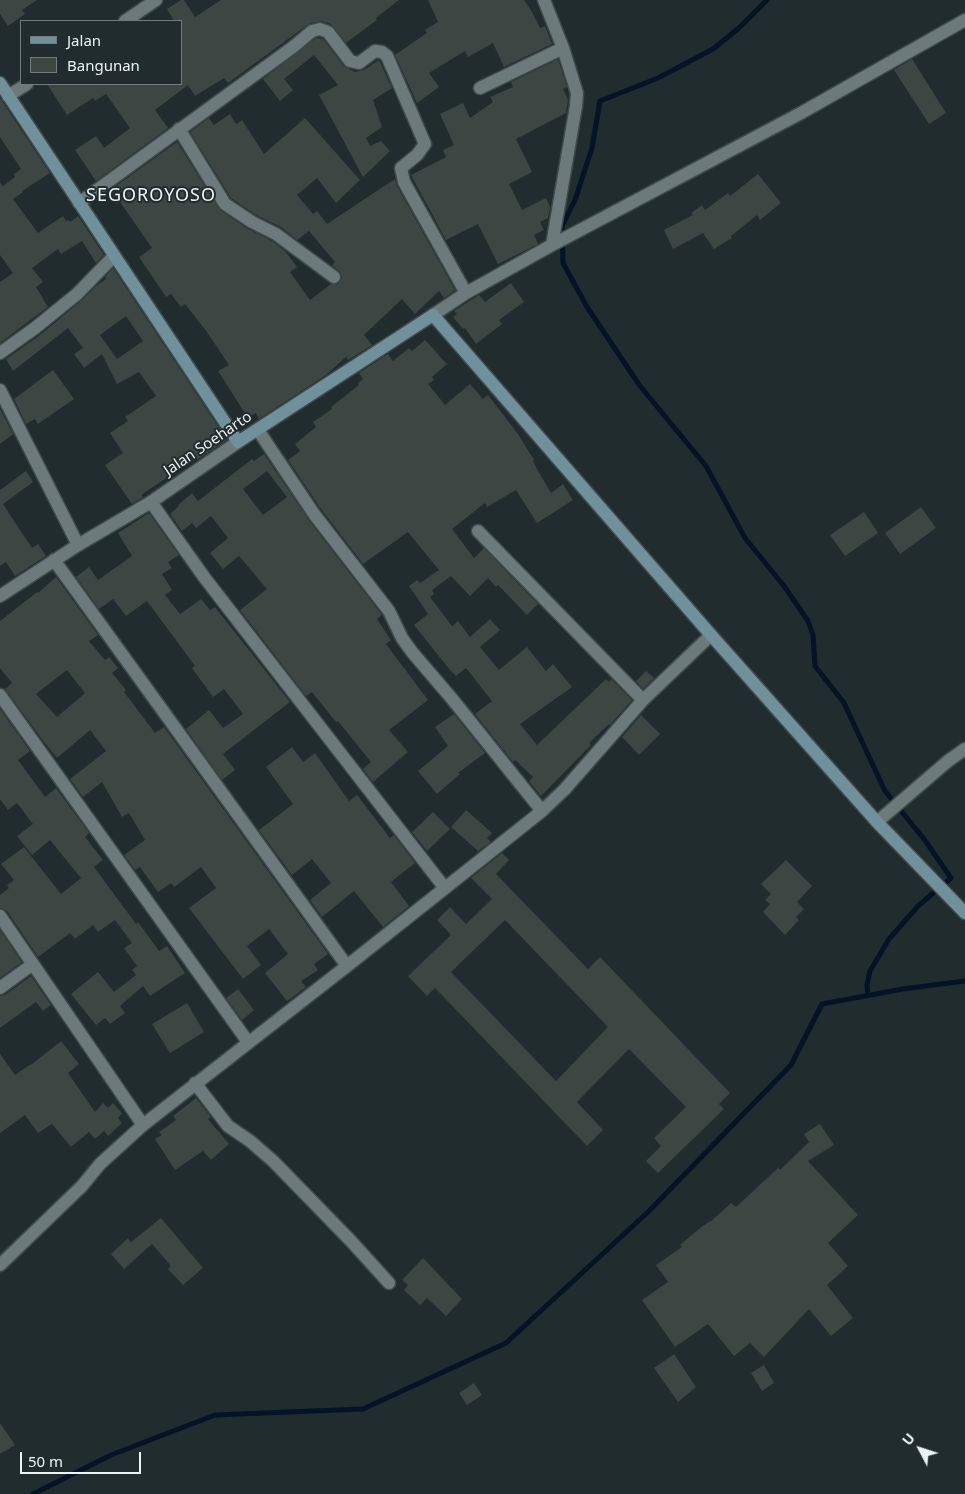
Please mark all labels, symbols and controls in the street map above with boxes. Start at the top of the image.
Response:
legend [20,20,182,85]
text: Jalan [67,30,101,50]
text: Bangunan [67,55,140,75]
district label: SEGOROYOSO [85,185,217,207]
street label: Jalan Soeharto [161,408,255,480]
north arrow [895,1424,945,1474]
text: U [897,1429,919,1449]
scale bar [22,1442,144,1474]
text: 50 m [28,1451,63,1471]

